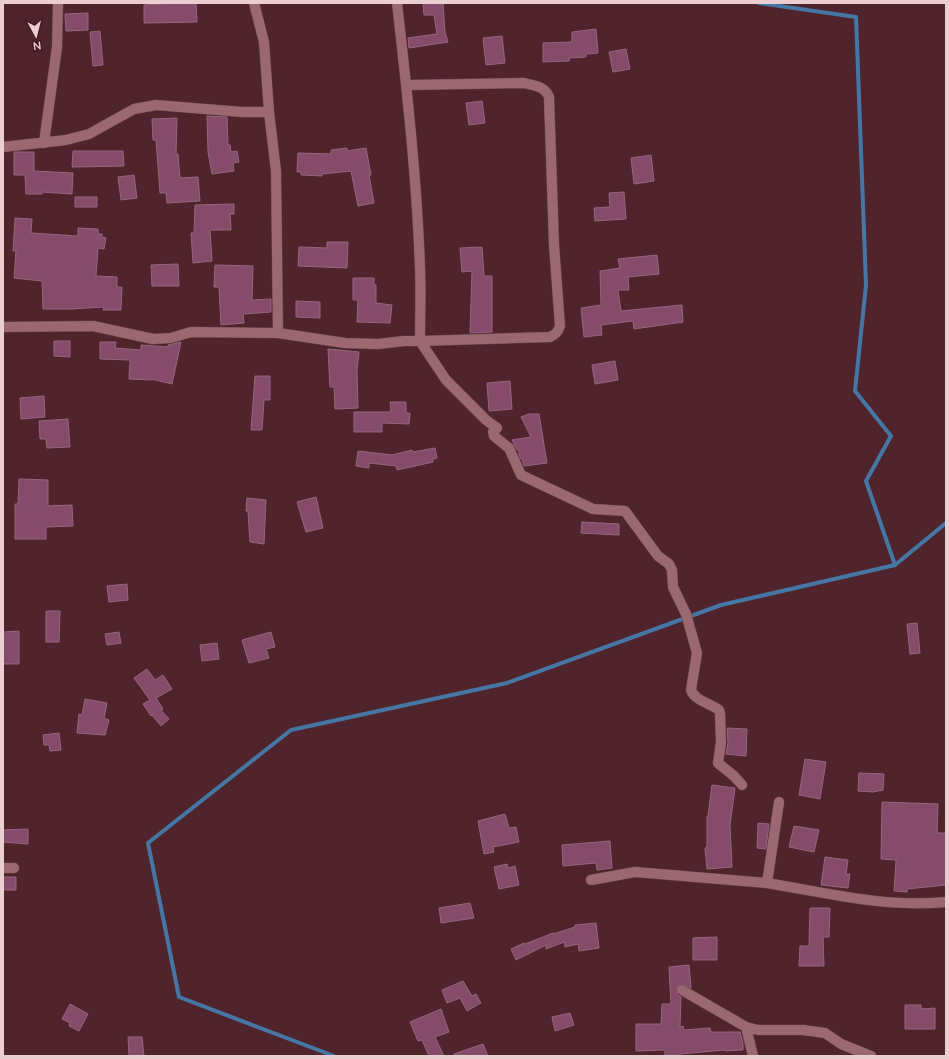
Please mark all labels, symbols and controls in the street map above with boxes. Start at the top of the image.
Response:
north arrow [16,16,56,56]
text: N [32,37,42,53]

